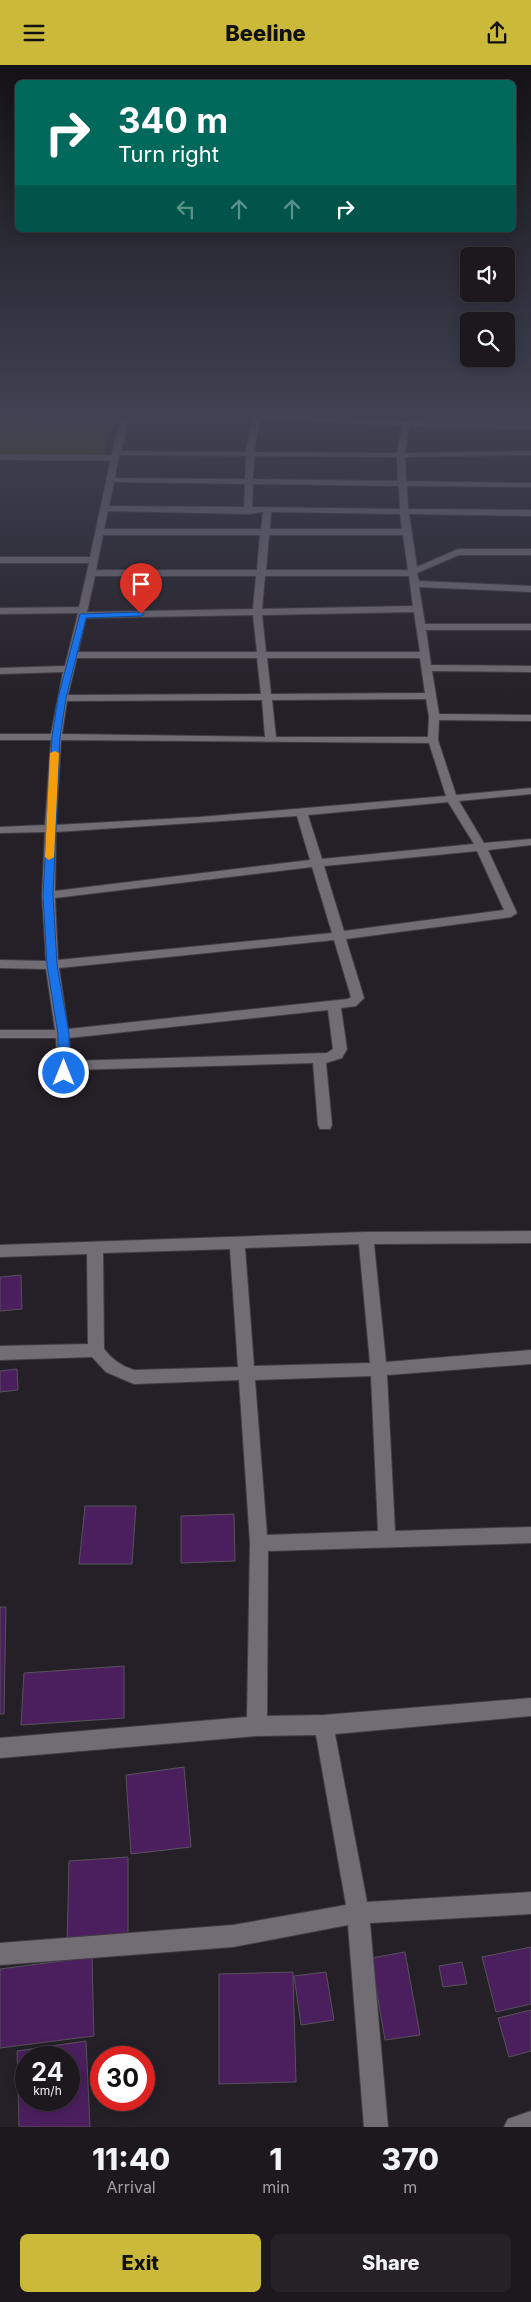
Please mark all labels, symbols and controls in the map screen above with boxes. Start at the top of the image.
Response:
icon: menu [20,19,48,47]
icon: share [483,19,511,47]
text: Beeline [225,20,306,46]
text: 340 m [118,99,228,141]
icon: right [35,100,100,165]
text: Turn right [118,141,219,167]
icon: left [172,195,200,223]
icon: ahead [225,195,253,223]
icon: ahead [278,195,306,223]
icon: right [331,195,359,223]
map controls [460,247,515,367]
button: sound [460,247,515,302]
button: search [460,312,515,367]
pin [120,563,162,614]
icon: arrive [127,570,155,598]
position arrow [37,1046,89,1098]
speed limit sign: 30 [90,2046,155,2111]
text: 24 [31,2057,64,2087]
text: km/h [33,2083,62,2098]
text: 11:40 [92,2141,170,2177]
text: 1 [269,2141,283,2177]
text: 370 [381,2141,439,2177]
text: Arrival [107,2177,156,2197]
text: min [262,2177,290,2197]
text: m [403,2177,417,2197]
button: Exit [20,2234,261,2292]
button: Share [271,2234,511,2292]

